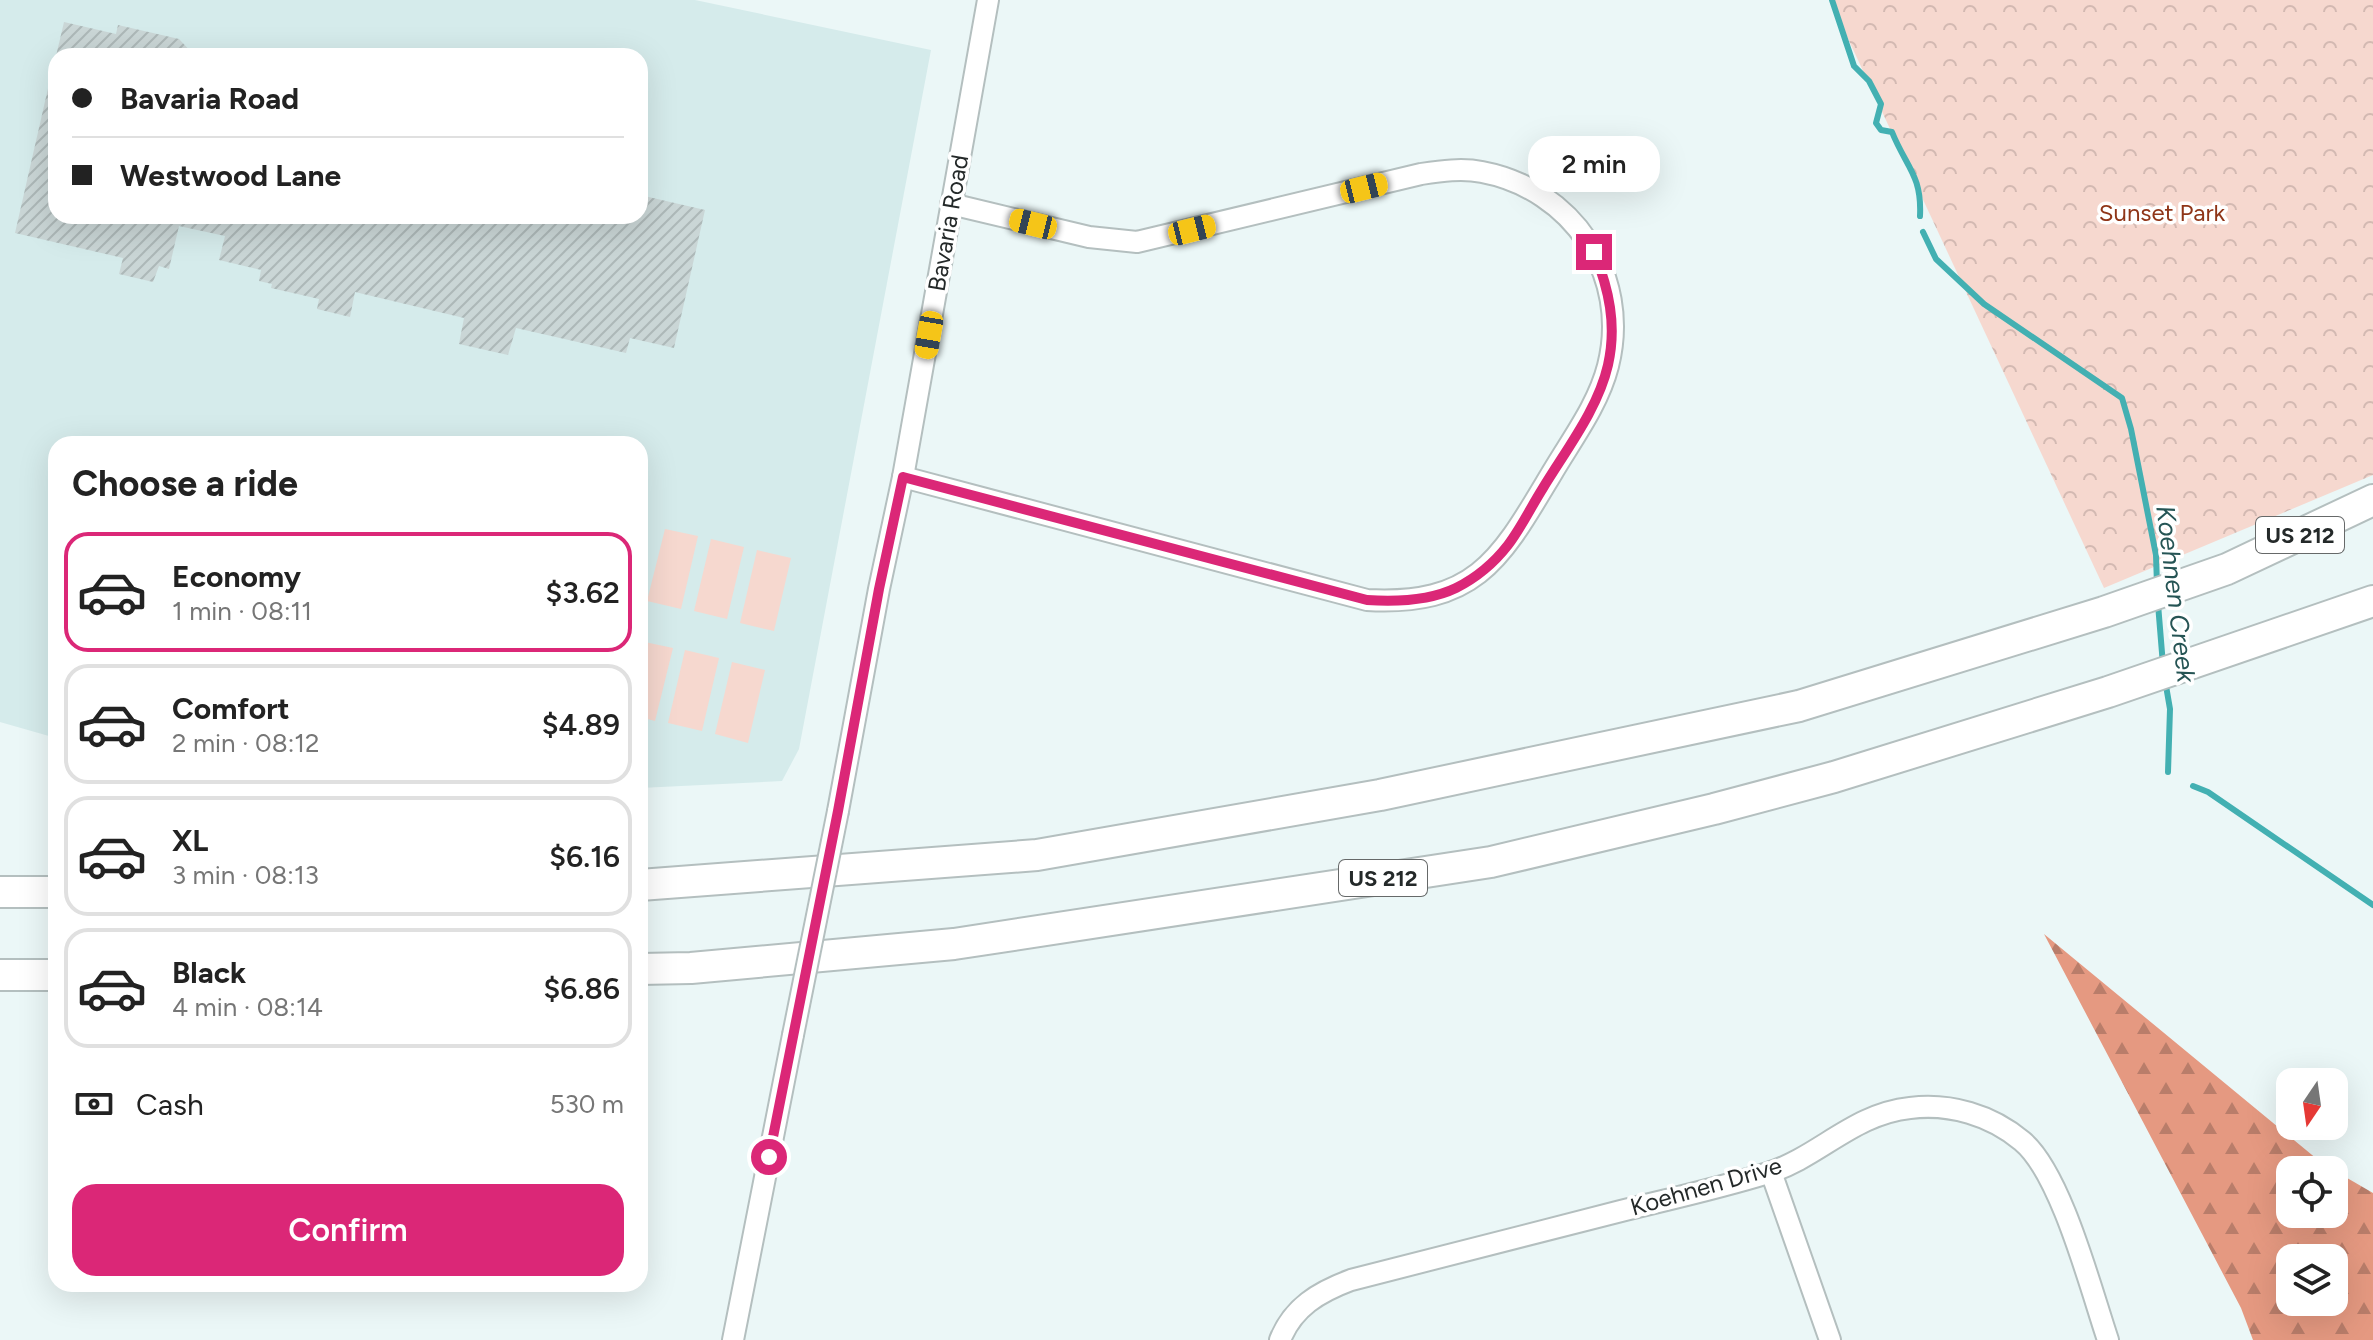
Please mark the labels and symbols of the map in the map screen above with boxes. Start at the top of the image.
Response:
callout: 2 min [1528,136,1660,192]
street label: Bavaria Road [922,152,974,294]
car [1338,171,1390,205]
park label: Sunset Park [2099,198,2226,227]
car [1007,207,1059,241]
car [1166,213,1218,247]
route end [1576,234,1612,270]
car [913,309,945,361]
water label: Koehnen Creek [2149,504,2203,686]
road number: US 212 [2256,517,2344,553]
road number: US 212 [1339,860,1427,896]
north arrow [2276,1068,2348,1140]
route start [751,1139,787,1175]
street label: Koehnen Drive [1627,1151,1785,1221]

